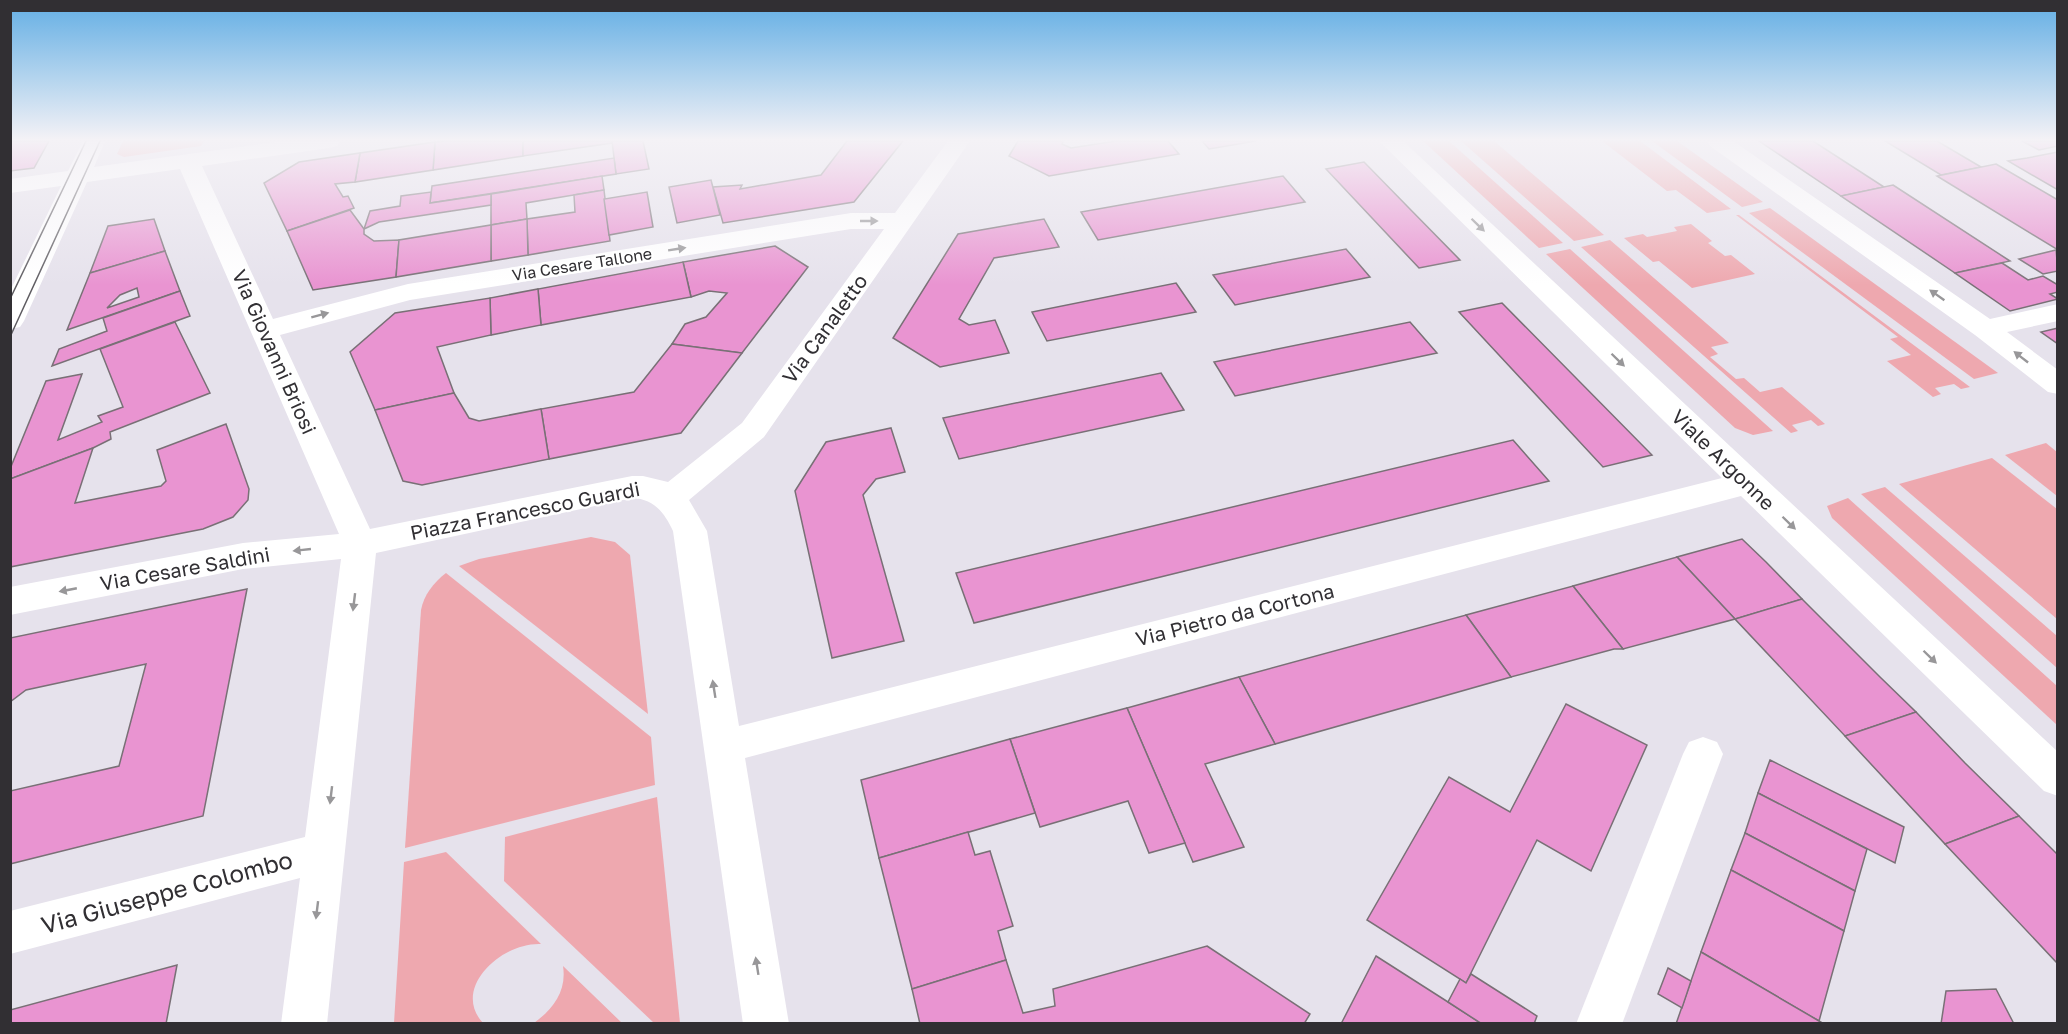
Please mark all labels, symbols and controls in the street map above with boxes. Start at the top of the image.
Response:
one-way arrow [860,216,879,225]
one-way arrow [1470,218,1485,232]
street label: Via Cesare Tallone [511,243,653,285]
one-way arrow [667,244,686,253]
street label: Via Giovanni Briosi [228,266,322,438]
street label: Via Canaletto [777,269,872,388]
one-way arrow [1930,289,1946,301]
one-way arrow [311,310,329,319]
one-way arrow [2013,351,2029,364]
one-way arrow [1611,353,1626,367]
street label: Viale Argonne [1667,404,1780,515]
street label: Piazza Francesco Guardi [408,476,642,544]
one-way arrow [1781,516,1796,530]
street label: Via Cesare Saldini [98,541,272,595]
one-way arrow [292,545,311,555]
street label: Via Pietro da Cortona [1133,578,1337,650]
one-way arrow [59,586,78,595]
one-way arrow [349,592,358,611]
one-way arrow [1923,650,1937,664]
one-way arrow [710,679,719,698]
one-way arrow [326,786,336,805]
street label: Via Giuseppe Colombo [38,844,295,939]
one-way arrow [312,901,321,920]
one-way arrow [752,956,761,975]

